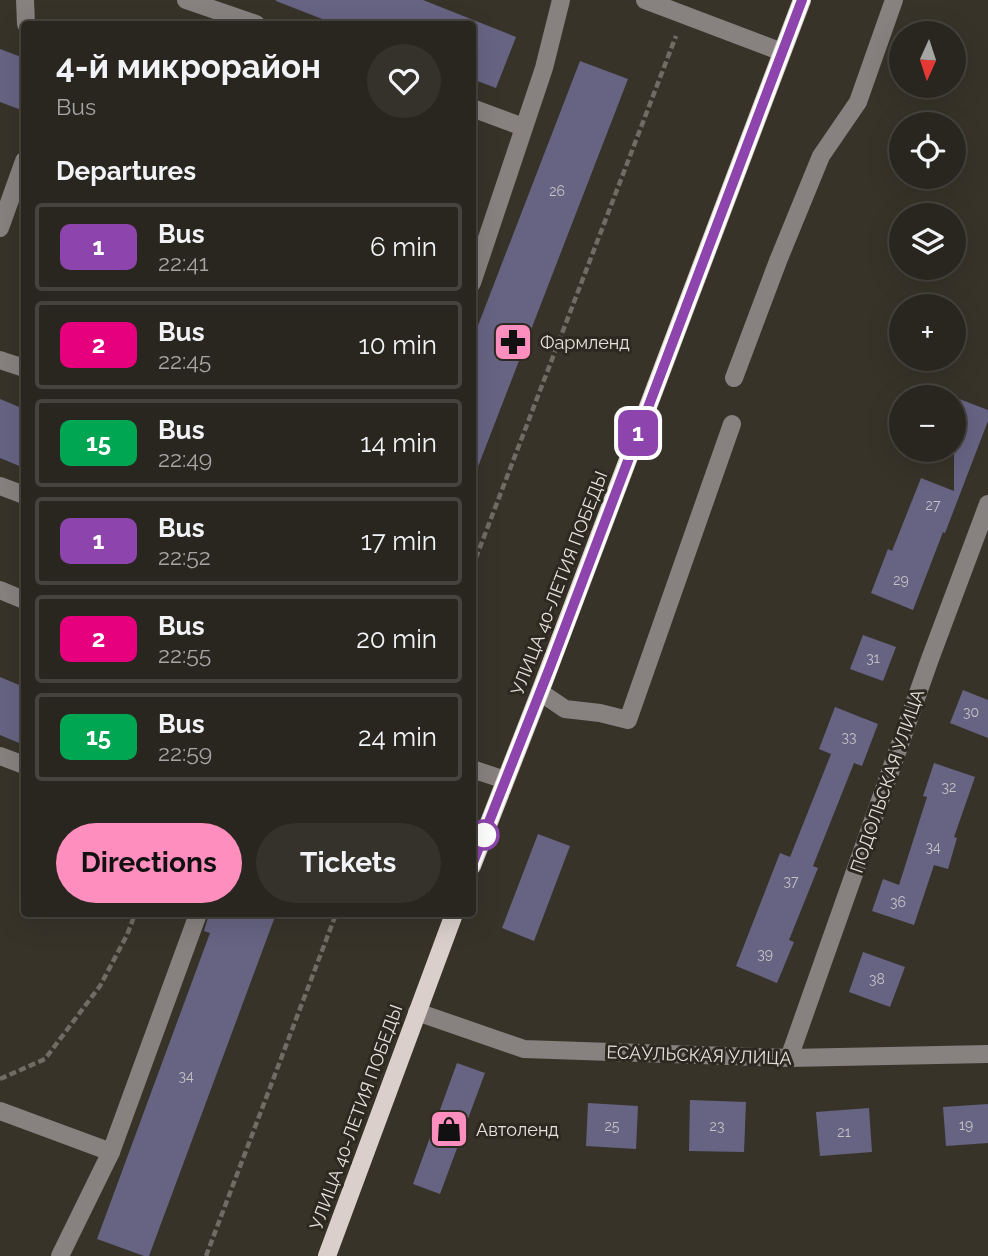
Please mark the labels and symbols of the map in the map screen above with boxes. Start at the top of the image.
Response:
north arrow [889,21,966,98]
house number: 26 [549,183,565,199]
pharmacy icon: Фармленд [492,321,534,363]
place label: Фармленд [540,332,630,353]
line badge: 1 [615,410,661,456]
street label: УЛИЦА 40-ЛЕТИЯ ПОБЕДЫ [506,468,612,698]
house number: 27 [926,497,941,513]
house number: 29 [893,572,909,588]
house number: 31 [866,650,880,666]
street label: ПОДОЛЬСКАЯ УЛИЦА [846,687,928,875]
house number: 30 [963,704,979,720]
house number: 33 [842,729,856,745]
house number: 32 [942,779,956,795]
unlabelled marker [469,820,499,850]
house number: 34 [925,839,941,855]
house number: 37 [784,873,799,889]
house number: 36 [890,894,906,910]
house number: 39 [757,946,773,962]
house number: 38 [869,971,885,987]
street label: УЛИЦА 40-ЛЕТИЯ ПОБЕДЫ [305,1001,407,1233]
street label: ЕСАУЛЬСКАЯ УЛИЦА [606,1041,792,1069]
house number: 34 [178,1068,194,1084]
shop icon: Автоленд [428,1108,470,1150]
house number: 19 [959,1117,973,1133]
house number: 25 [605,1118,620,1134]
house number: 23 [710,1118,724,1134]
place label: Автоленд [476,1119,559,1140]
house number: 21 [837,1124,851,1140]

